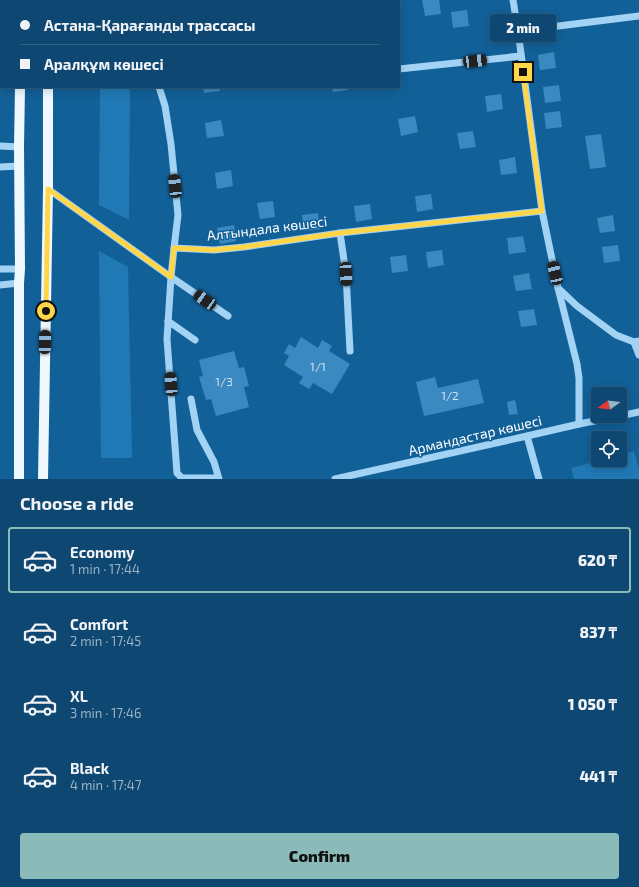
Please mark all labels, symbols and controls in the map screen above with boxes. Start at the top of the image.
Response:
callout: 2 min [490,14,556,42]
text: Астана-Қарағанды трассасы [44,16,256,34]
text: 2 min [506,20,540,36]
car [462,54,488,68]
text: Аралқұм көшесі [44,55,164,73]
route end [514,63,532,81]
car [168,173,182,199]
street label: Алтындала көшесі [206,212,328,244]
car [546,260,564,286]
car [339,262,353,286]
car [192,288,218,312]
route start [37,302,55,320]
car [39,330,51,354]
house number: 1/1 [310,359,326,373]
car [164,372,178,396]
house number: 1/3 [215,374,233,388]
north arrow [591,387,627,423]
map controls [591,387,627,467]
house number: 1/2 [441,388,459,402]
street label: Армандастар көшесі [407,411,543,459]
button: locate [591,431,627,467]
text: Choose a ride [20,492,134,514]
icon: car [22,542,58,578]
text: Economy [70,543,135,561]
text: 620 ₸ [578,551,617,569]
text: 1 min · 17:44 [70,561,140,577]
icon: car [22,614,58,650]
text: Comfort [70,615,128,633]
text: 837 ₸ [579,623,617,641]
text: 2 min · 17:45 [70,633,141,649]
icon: car [22,686,58,722]
text: XL [70,687,88,705]
text: 1 050 ₸ [568,695,617,713]
text: 3 min · 17:46 [70,705,142,721]
icon: car [22,758,58,794]
text: Black [70,759,109,777]
text: 441 ₸ [579,767,617,785]
text: 4 min · 17:47 [70,777,141,793]
button: Confirm [20,833,619,879]

